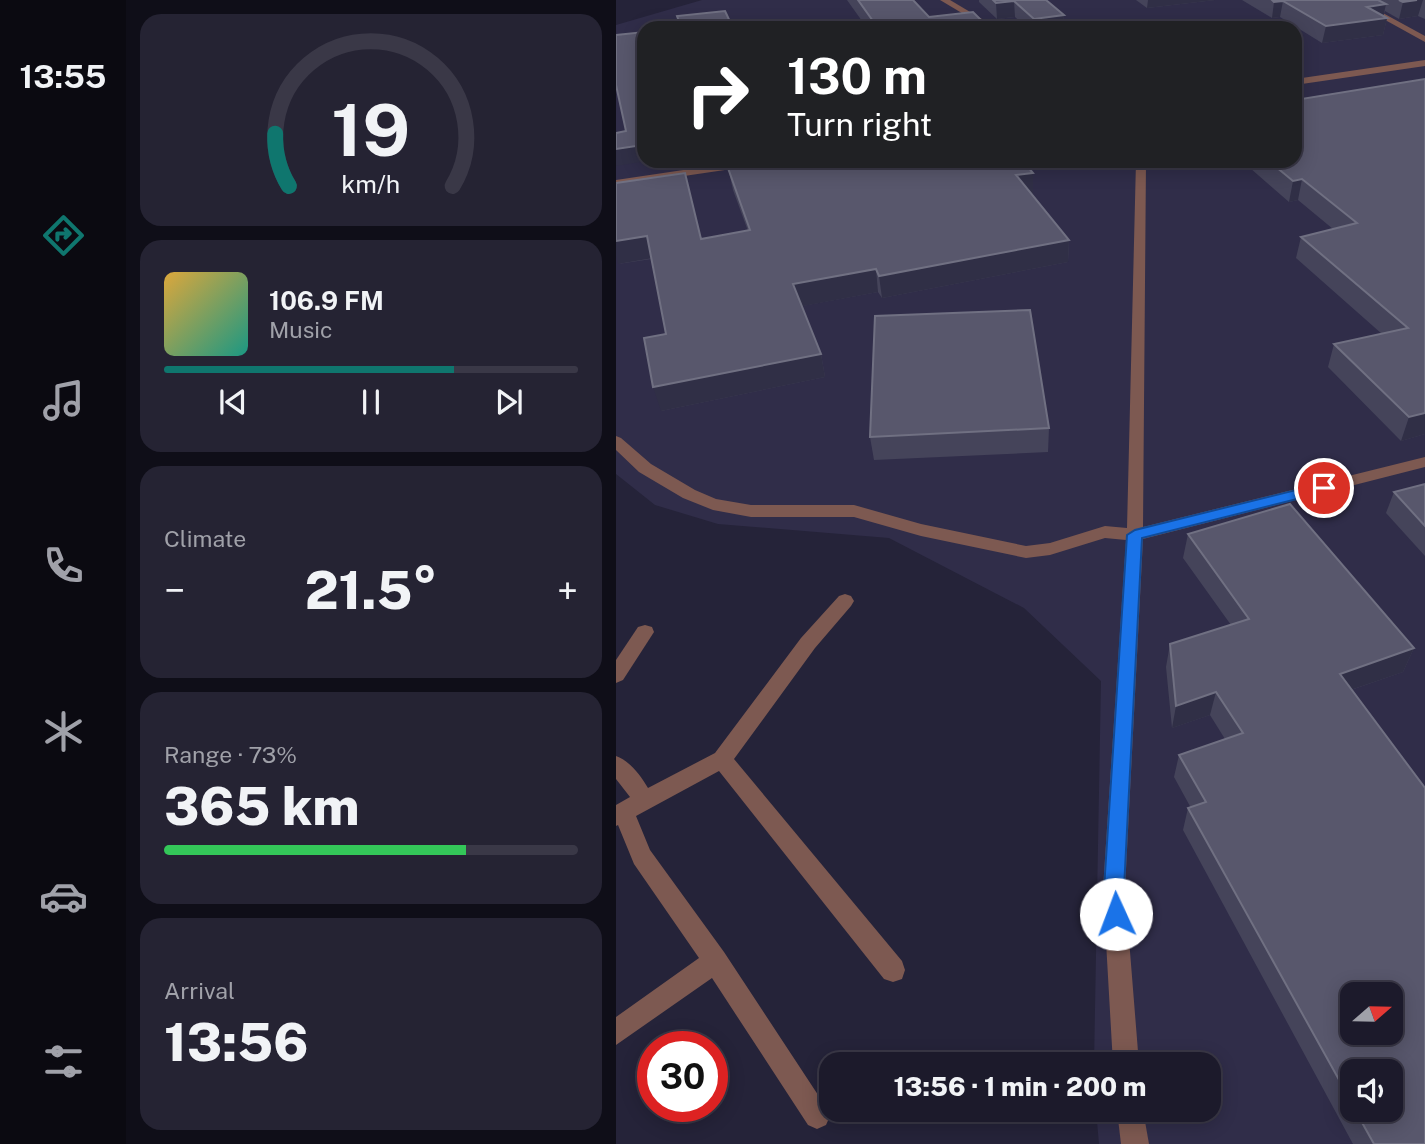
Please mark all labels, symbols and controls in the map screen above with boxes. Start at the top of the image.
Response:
text: 130 m [787,47,927,105]
icon: right [672,49,763,140]
text: 13:55 [20,58,106,95]
text: 19 [331,87,411,172]
text: Turn right [787,106,932,143]
text: km/h [342,169,400,199]
icon: directions [39,211,88,260]
text: 106.9 FM [269,285,384,316]
text: Music [269,316,333,343]
icon: music [39,376,88,425]
icon: previous [214,383,252,421]
icon: pause [352,383,390,421]
icon: next [490,383,528,421]
pin [1294,458,1354,518]
icon: arrive [1305,469,1343,507]
text: Climate [164,525,246,552]
icon: phone [39,541,88,590]
text: 21.5° [305,560,437,621]
text: − [164,568,185,613]
text: + [557,568,578,613]
icon: climate [39,707,88,756]
text: Range · 73% [164,741,297,768]
text: 365 km [164,776,360,837]
icon: car [39,872,88,921]
position arrow [1079,877,1153,951]
text: Arrival [164,977,235,1004]
north arrow [1340,982,1404,1045]
map controls [1340,982,1403,1122]
text: 13:56 [164,1012,308,1073]
speed limit sign: 30 [637,1031,728,1122]
icon: filters [39,1037,88,1086]
button: sound [1340,1059,1403,1122]
text: 13:56 · 1 min · 200 m [893,1071,1147,1102]

